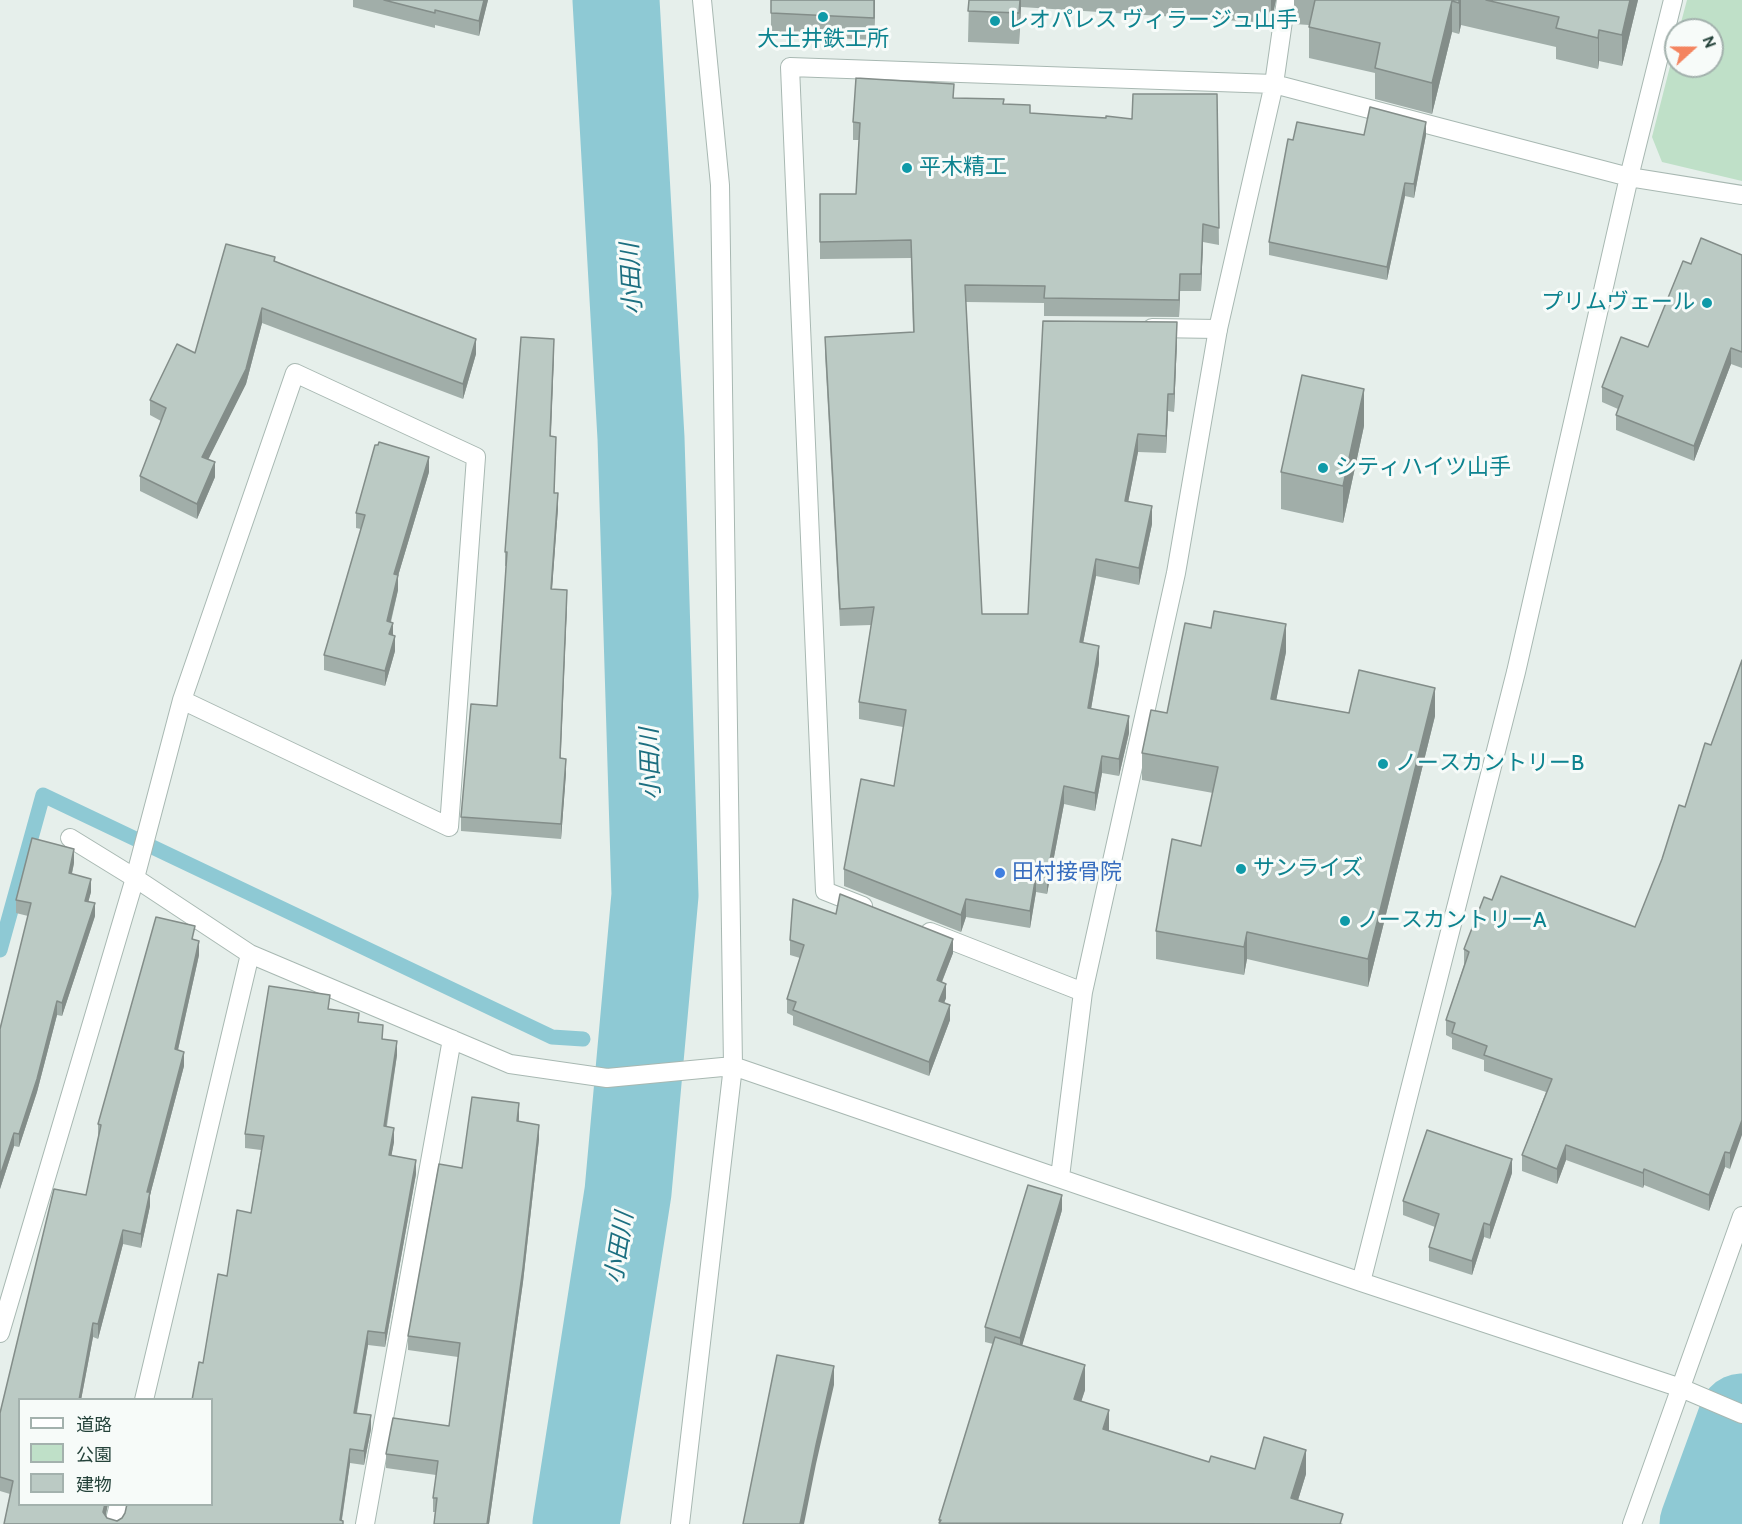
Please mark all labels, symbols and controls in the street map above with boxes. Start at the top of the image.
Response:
place label: レオパレス ヴィラージュ山手 [1007,8,1298,34]
marker: 大土井鉄工所 [816,10,830,24]
marker: レオパレス ヴィラージュ山手 [988,14,1002,28]
north arrow [1664,18,1724,78]
place label: 大土井鉄工所 [757,27,889,53]
text: N [1699,33,1720,51]
place label: 平木精工 [919,155,1007,181]
marker: 平木精工 [900,161,914,175]
water label: 小田川 [616,242,648,316]
place label: プリムヴェール [1541,290,1695,316]
marker: プリムヴェール [1700,296,1714,310]
place label: シティハイツ山手 [1335,455,1511,481]
marker: シティハイツ山手 [1316,461,1330,475]
water label: 小田川 [635,728,667,800]
place label: ノースカントリーB [1395,751,1584,777]
marker: ノースカントリーB [1376,757,1390,771]
place label: サンライズ [1253,856,1363,882]
place label: 田村接骨院 [1012,860,1122,886]
marker: サンライズ [1234,862,1248,876]
marker: 田村接骨院 [993,866,1007,880]
place label: ノースカントリーA [1357,908,1547,934]
marker: ノースカントリーA [1338,914,1352,928]
water label: 小田川 [600,1210,640,1286]
legend [18,1398,213,1506]
text: 道路 [76,1414,112,1436]
text: 公園 [76,1444,112,1466]
text: 建物 [76,1474,112,1496]

